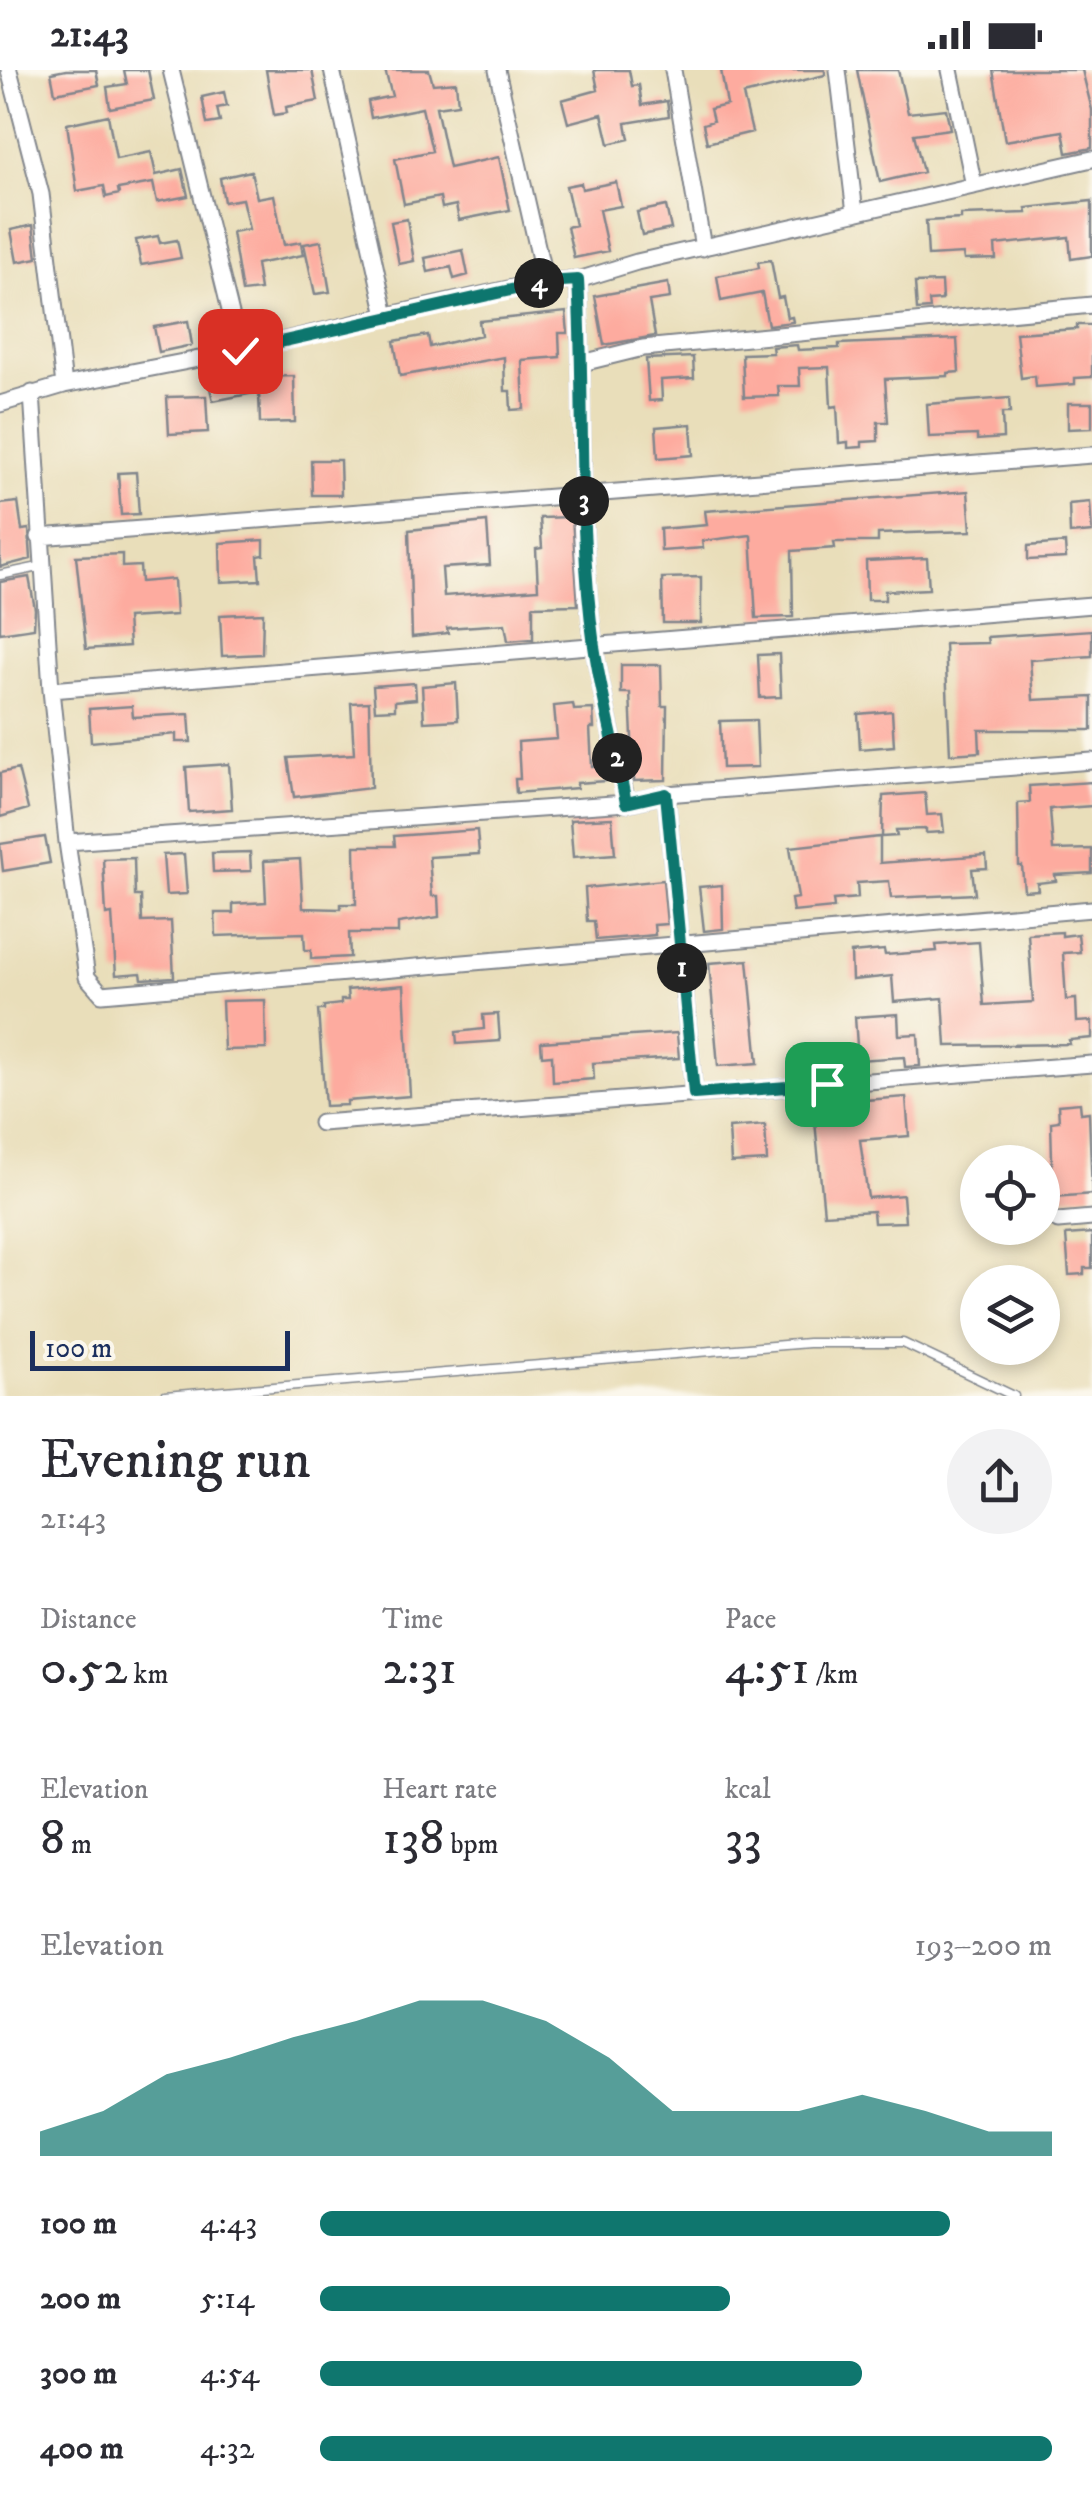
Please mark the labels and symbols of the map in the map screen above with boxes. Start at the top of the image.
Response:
pin: 4 [514,258,564,308]
pin [198,309,283,394]
pin: 3 [559,476,609,526]
pin: 2 [592,733,642,783]
pin: 1 [657,943,707,993]
pin [785,1042,870,1127]
scale bar [30,1326,290,1370]

